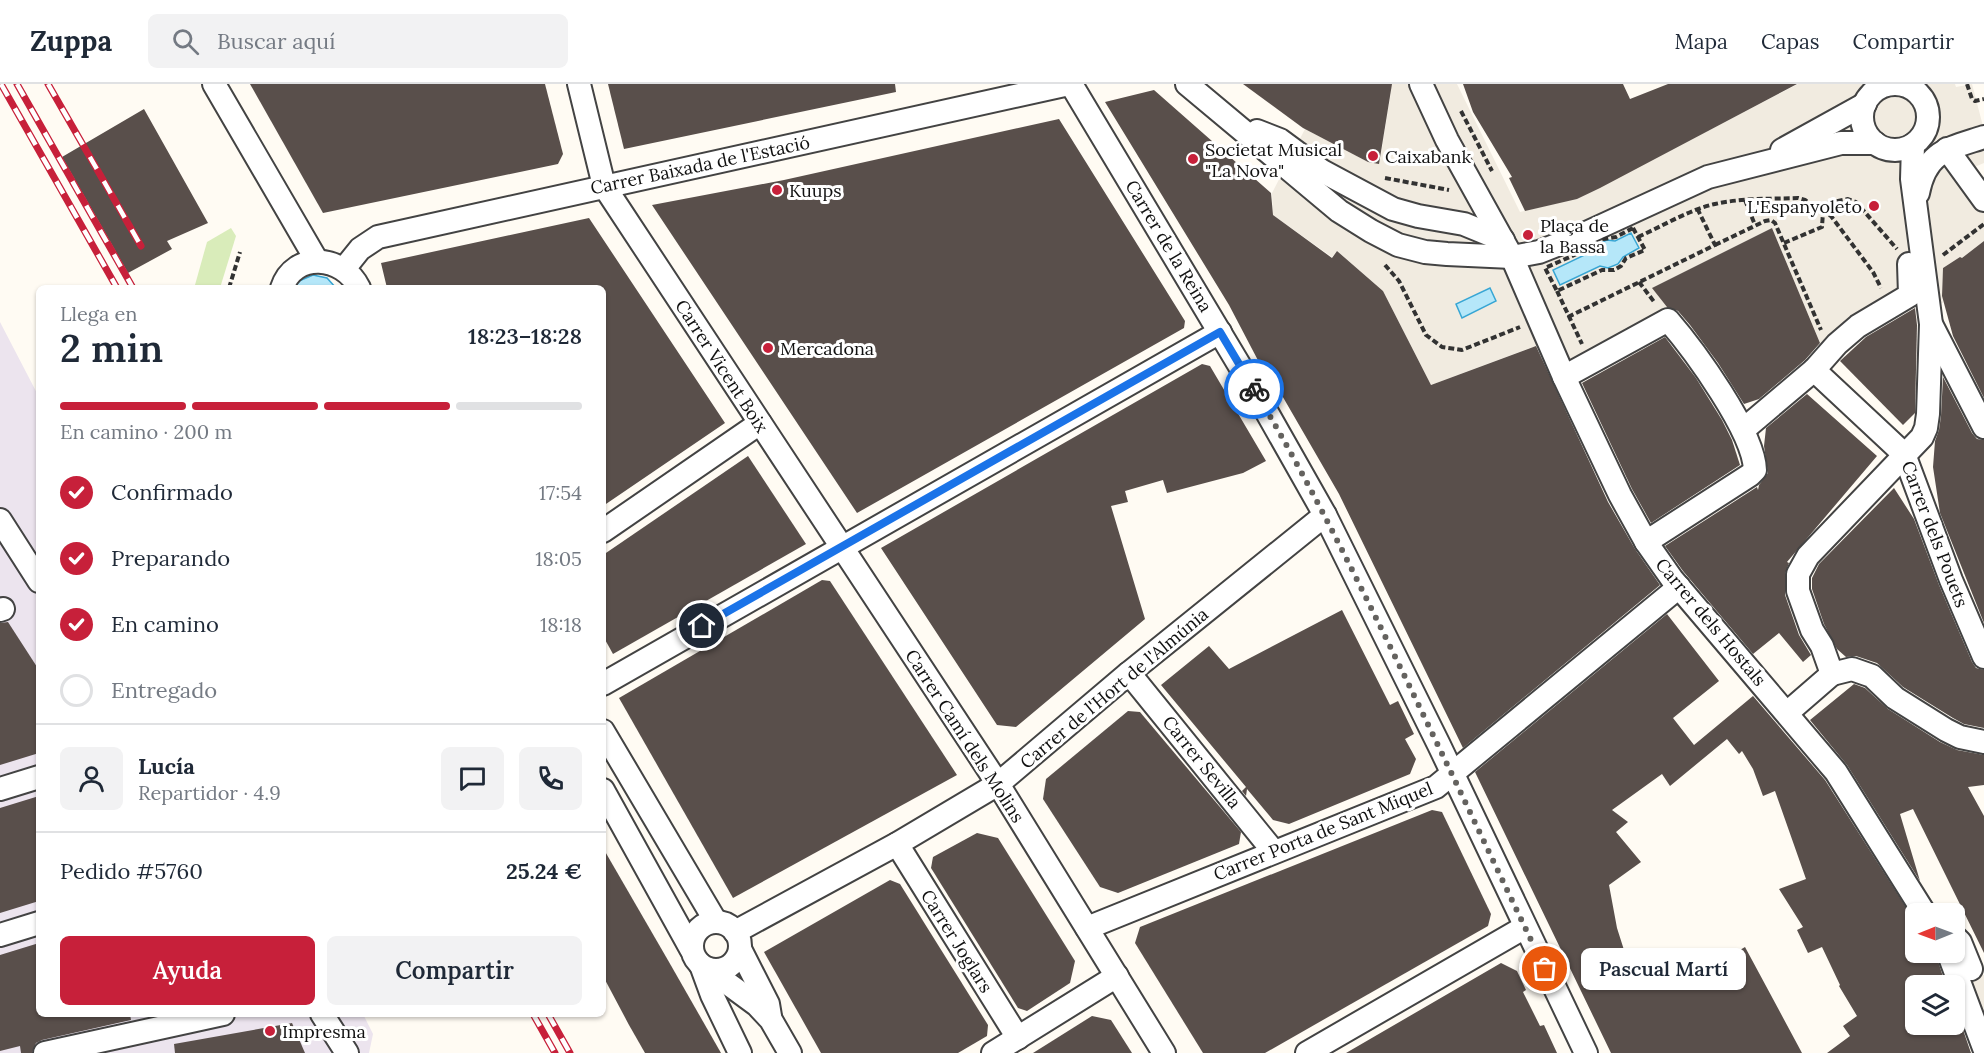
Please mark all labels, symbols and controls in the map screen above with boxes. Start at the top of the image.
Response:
search box [148,14,568,68]
text: Zuppa [30,23,112,59]
icon: search [169,25,202,58]
text: Buscar aquí [217,27,335,55]
text: Mapa [1674,28,1728,55]
text: Capas [1761,28,1820,55]
text: Compartir [1853,28,1954,55]
street label: Carrer Baixada de l'Estació [588,131,812,199]
place label: Societat Musical "La Nova" [1205,138,1342,182]
place label: Caixabank [1385,145,1471,168]
marker: Caixabank [1366,149,1380,163]
marker: Societat Musical "La Nova" [1186,152,1200,166]
street label: Carrer de la Reina [1121,176,1217,316]
place label: Kuups [789,179,842,202]
marker: Kuups [770,183,784,197]
place label: L'Espanyoleto [1747,195,1862,218]
marker: L'Espanyoleto [1867,199,1881,213]
place label: Plaça de la Bassa [1540,214,1609,258]
marker: Plaça de la Bassa [1521,228,1535,242]
street label: Carrer Vicent Boix [670,295,774,437]
text: Llega en [60,301,137,326]
text: 18:23–18:28 [468,322,582,350]
text: 2 min [60,323,163,373]
place label: Mercadona [780,337,874,360]
marker: Mercadona [761,341,775,355]
courier [1224,359,1284,419]
icon: bike [1238,373,1271,406]
text: En camino · 200 m [60,419,232,444]
street label: Carrer dels Pouets [1896,458,1974,610]
icon: check [60,476,93,509]
text: Confirmado [111,478,233,506]
text: 17:54 [539,480,582,505]
icon: check [60,542,93,575]
text: Preparando [111,544,230,572]
text: 18:05 [535,546,582,571]
street label: Carrer dels Hostals [1651,553,1771,691]
pin [676,600,727,651]
street label: Carrer de l'Hort de l'Almúnia [1015,603,1213,773]
icon: check [60,608,93,641]
icon: home [685,609,718,642]
text: En camino [111,610,219,638]
text: 18:18 [540,612,582,637]
street label: Carrer Camí dels Molins [900,645,1030,827]
text: Entregado [111,676,217,704]
street label: Carrer Sevilla [1158,711,1246,813]
button: person [60,747,123,810]
button: chat [441,747,504,810]
button: phone [519,747,582,810]
text: Lucía [138,752,195,780]
street label: Carrer Porta de Sant Miquel [1210,776,1436,886]
text: Repartidor · 4.9 [138,780,281,805]
text: Pedido #5760 [60,857,203,885]
text: 25.24 € [506,857,582,885]
street label: Carrer Joglars [916,885,998,997]
north arrow [1905,903,1965,963]
map controls [1905,903,1965,1035]
button: Ayuda [60,936,315,1005]
button: Compartir [327,936,582,1005]
pin [1519,943,1570,994]
callout: Pascual Martí [1581,948,1746,990]
icon: bag [1528,952,1561,985]
text: Pascual Martí [1599,956,1728,981]
button: layers [1905,975,1965,1035]
place label: Impresma [282,1020,366,1043]
marker: Impresma [263,1024,277,1038]

